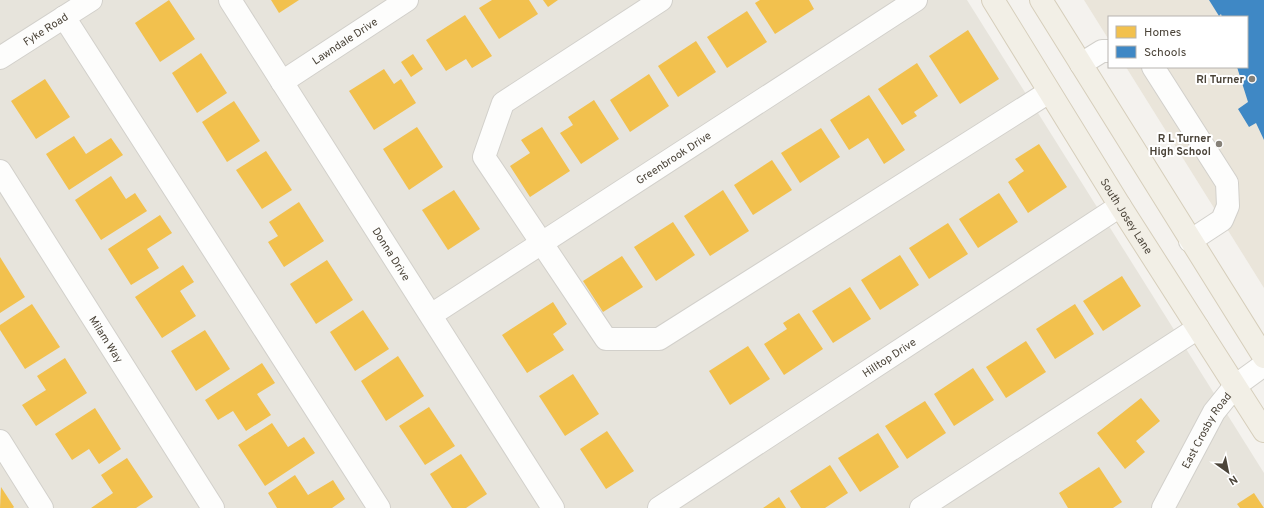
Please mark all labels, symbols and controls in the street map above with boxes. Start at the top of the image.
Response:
street label: Fyke Road [21,10,71,49]
street label: Lawndale Drive [310,15,381,68]
legend [1108,16,1248,68]
text: Homes [1144,25,1181,41]
text: Schools [1144,45,1186,61]
place label: Rl Turner [1196,73,1244,87]
marker: Rl Turner [1247,74,1257,84]
street label: Greenbrook Drive [634,129,714,188]
place label: R L Turner High School [1150,132,1211,159]
marker: R L Turner High School [1214,139,1224,149]
street label: South Josey Lane [1097,176,1155,257]
street label: Donna Drive [369,225,413,284]
street label: Milam Way [85,314,126,366]
street label: Hilltop Drive [860,335,919,381]
street label: East Crosby Road [1179,390,1235,471]
north arrow [1208,452,1248,492]
text: N [1226,472,1240,488]

